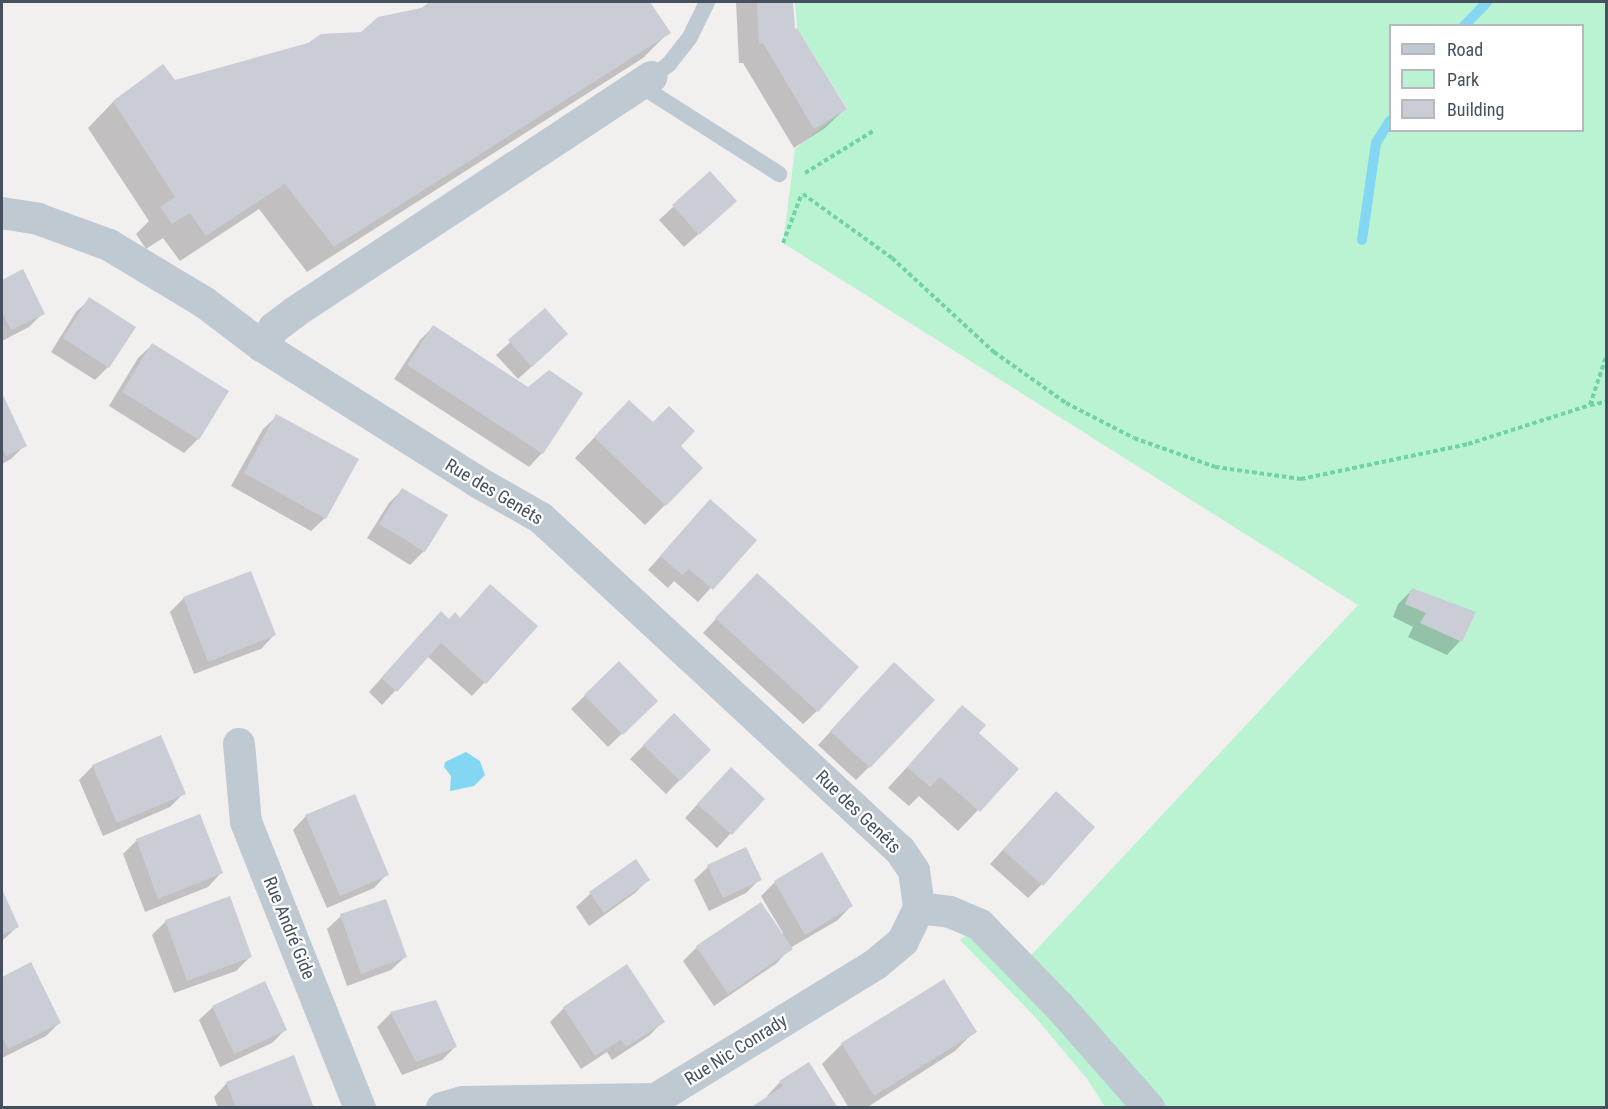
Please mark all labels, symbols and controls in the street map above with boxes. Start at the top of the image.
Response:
legend [1389,24,1584,132]
text: Road [1447,39,1483,60]
text: Park [1447,69,1479,90]
text: Building [1447,99,1504,120]
street label: Rue des Genêts [441,454,547,530]
street label: Rue des Genêts [811,766,905,858]
street label: Rue André Gide [259,873,319,983]
street label: Rue Nic Conrady [681,1010,791,1090]

